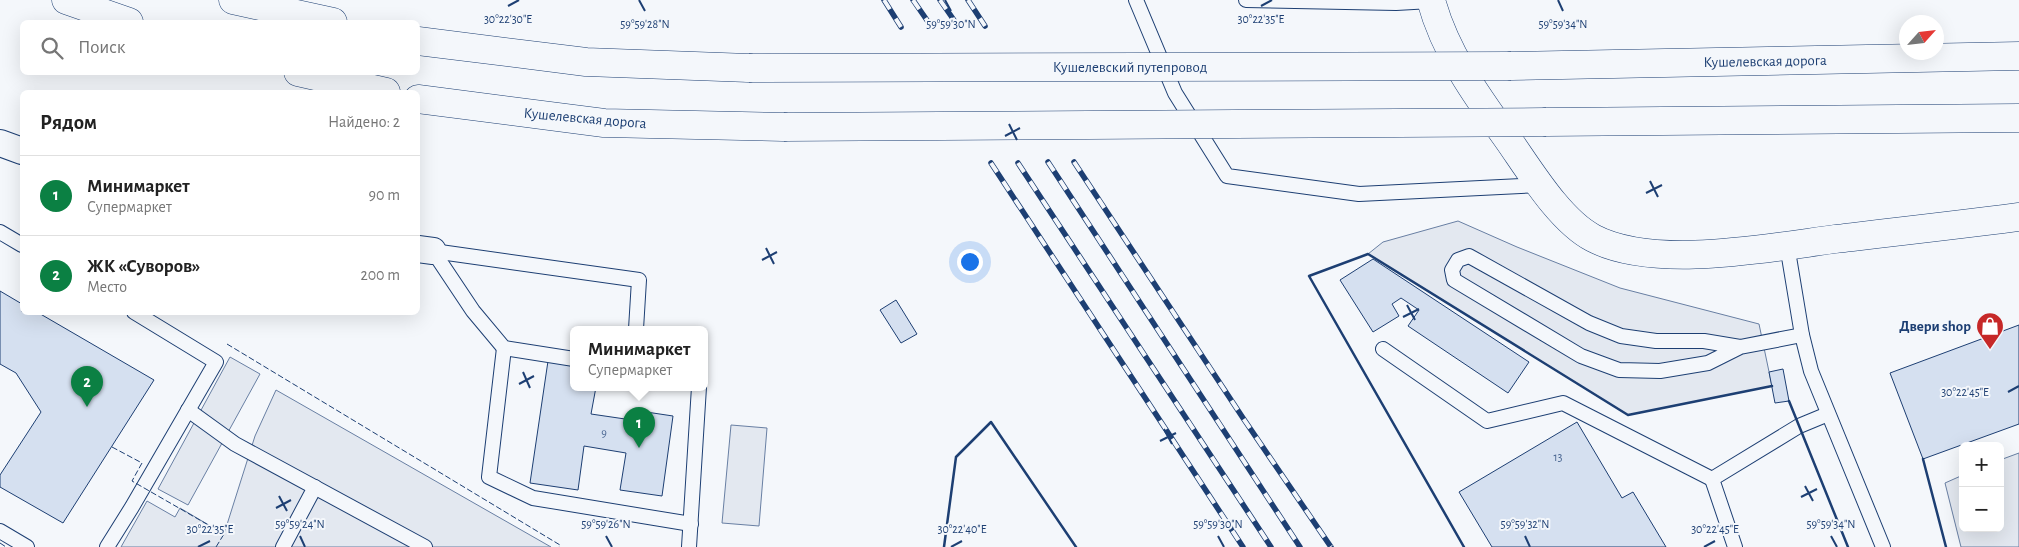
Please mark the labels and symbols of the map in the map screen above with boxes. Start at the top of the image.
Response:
text: 30°22'30"E [484,13,532,25]
text: 30°22'35"E [1238,13,1285,25]
north arrow [1899,15,1944,60]
text: 59°59'28"N [620,18,670,30]
text: 59°59'30"N [926,18,976,30]
text: 59°59'34"N [1538,18,1588,30]
street label: Кушелевская дорога [1703,53,1827,70]
street label: Кушелевский путепровод [1053,60,1207,75]
street label: Кушелевская дорога [523,106,647,131]
your location [957,249,983,275]
shop icon: Двери shop [1975,311,2005,350]
place label: Двери shop [1899,319,1971,334]
pin: 2 [71,366,103,407]
text: 30°22'45"E [1941,386,1989,398]
pin: 1 [623,407,655,448]
house number: 9 [601,427,607,439]
house number: 13 [1553,451,1563,463]
text: 59°59'24"N [275,518,325,530]
text: 59°59'26"N [581,518,631,530]
text: 59°59'30"N [1193,518,1243,530]
text: 59°59'32"N [1501,518,1549,530]
text: 59°59'34"N [1806,518,1856,530]
text: 30°22'35"E [187,523,234,535]
text: 30°22'40"E [938,523,987,535]
text: 30°22'45"E [1691,523,1739,535]

